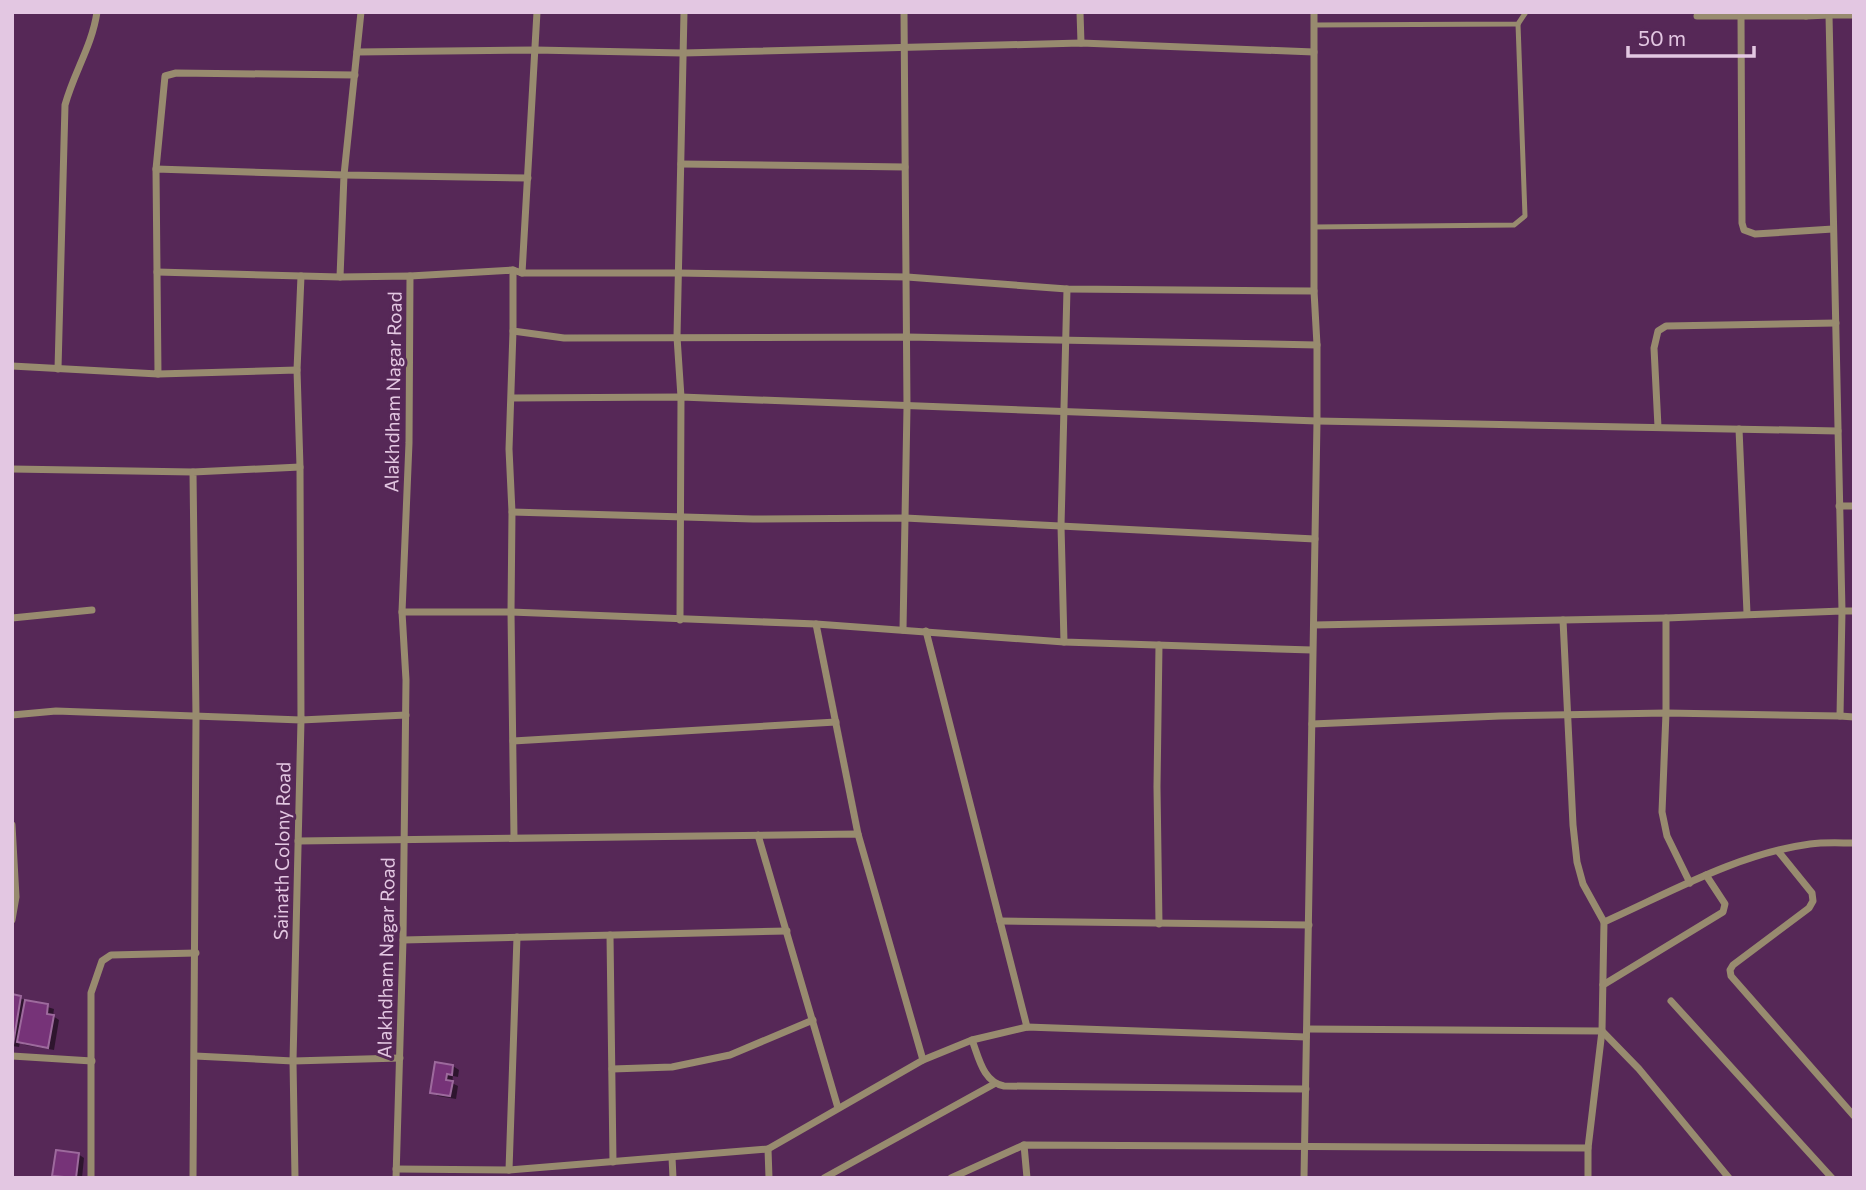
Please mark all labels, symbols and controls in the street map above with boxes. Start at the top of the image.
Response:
scale bar [1628,14,1754,58]
text: 50 m [1638,25,1686,50]
street label: Alakhdham Nagar Road [379,291,406,493]
street label: Sainath Colony Road [268,762,295,940]
street label: Alakhdham Nagar Road [372,857,399,1059]

